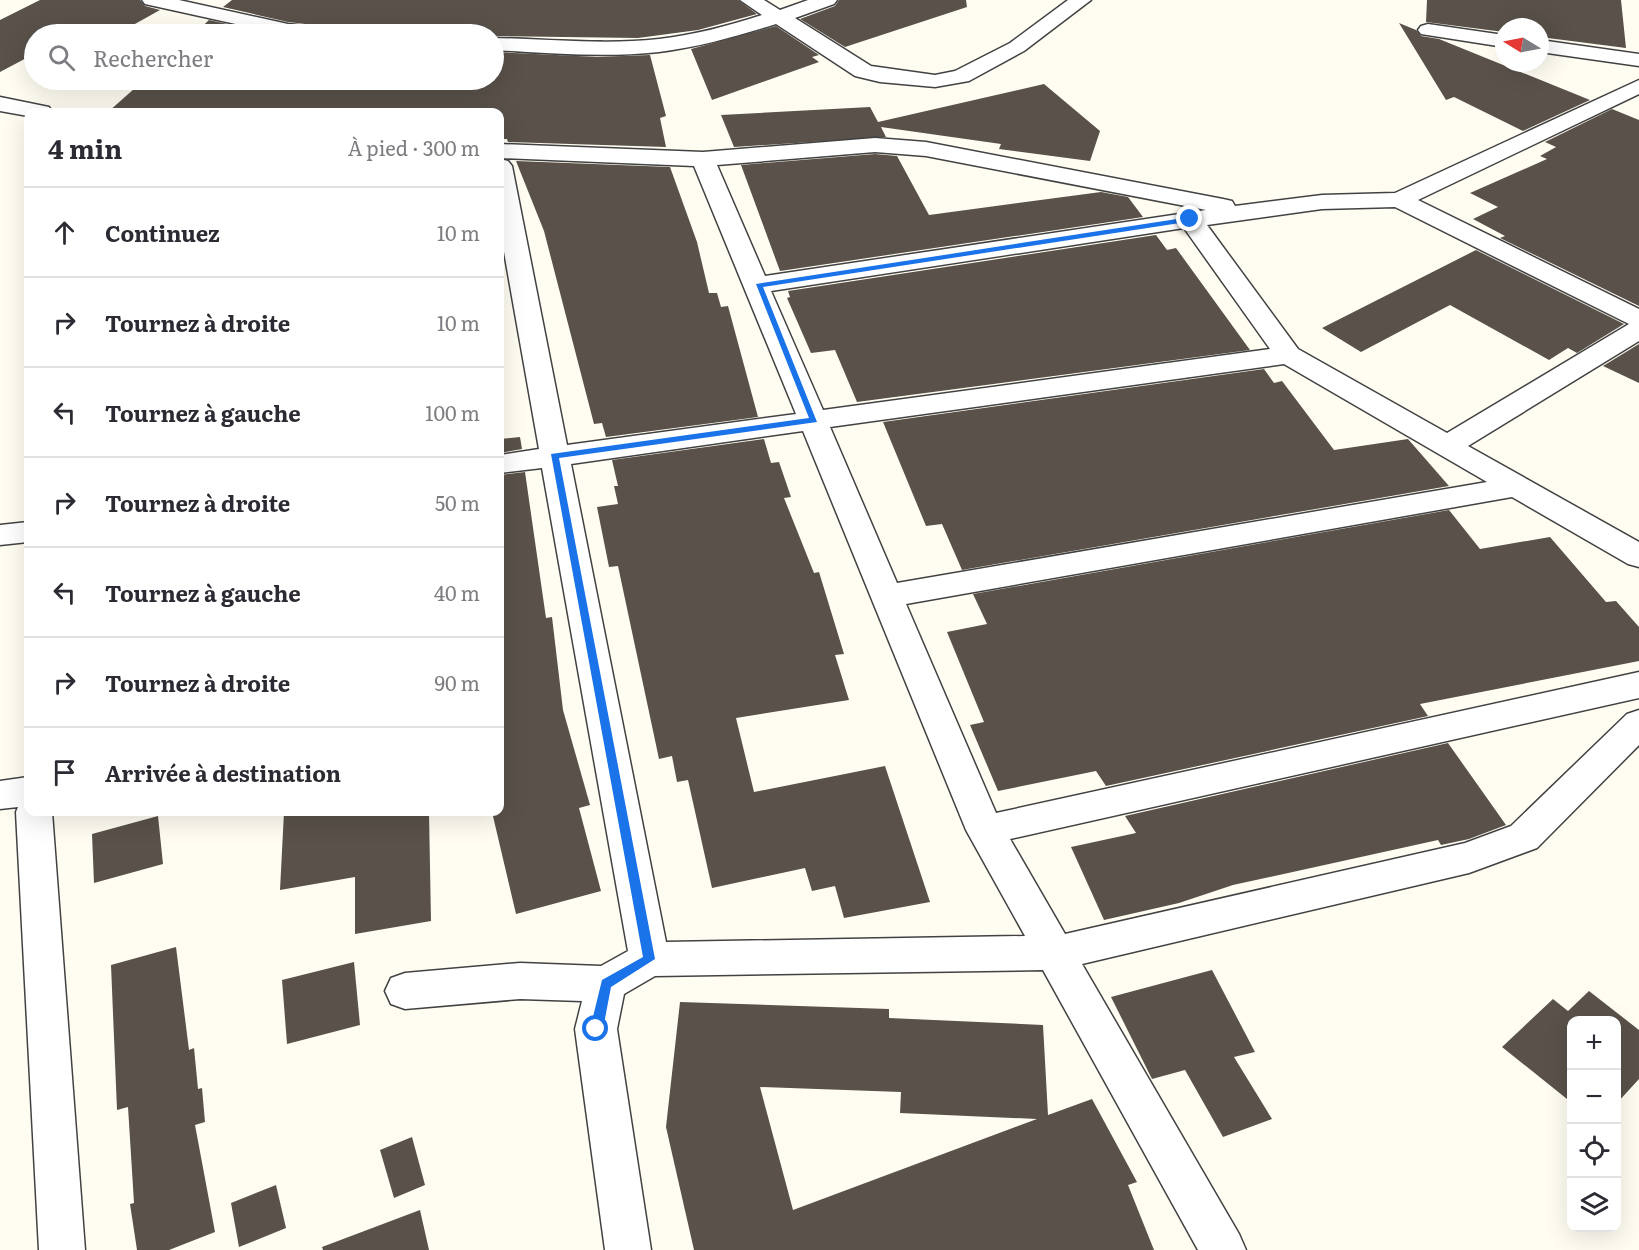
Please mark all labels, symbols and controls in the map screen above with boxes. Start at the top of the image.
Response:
north arrow [1495,18,1549,72]
search box [24,24,504,90]
icon: search [45,41,78,74]
text: Rechercher [93,41,213,74]
text: 4 min [48,128,122,167]
text: À pied · 300 m [348,132,480,162]
route end [1176,205,1202,231]
icon: ahead [48,216,81,249]
text: Continuez [105,216,220,249]
text: 10 m [437,217,480,247]
icon: right [48,306,81,339]
text: Tournez à droite [105,306,290,339]
text: 10 m [437,307,480,337]
icon: left [48,396,81,429]
text: Tournez à gauche [105,396,301,429]
text: 100 m [425,397,480,427]
icon: right [48,486,81,519]
text: Tournez à droite [105,486,290,519]
text: 50 m [435,487,480,517]
icon: left [48,576,81,609]
text: Tournez à gauche [105,576,301,609]
text: 40 m [434,577,480,607]
icon: right [48,666,81,699]
text: Tournez à droite [105,666,290,699]
text: 90 m [435,667,480,697]
icon: arrive [48,756,81,789]
text: Arrivée à destination [105,756,341,789]
route start [582,1015,608,1041]
map controls [1567,1016,1621,1232]
button: + [1567,1016,1621,1070]
button: − [1567,1070,1621,1124]
button: locate [1567,1124,1621,1178]
button: layers [1567,1178,1621,1232]

